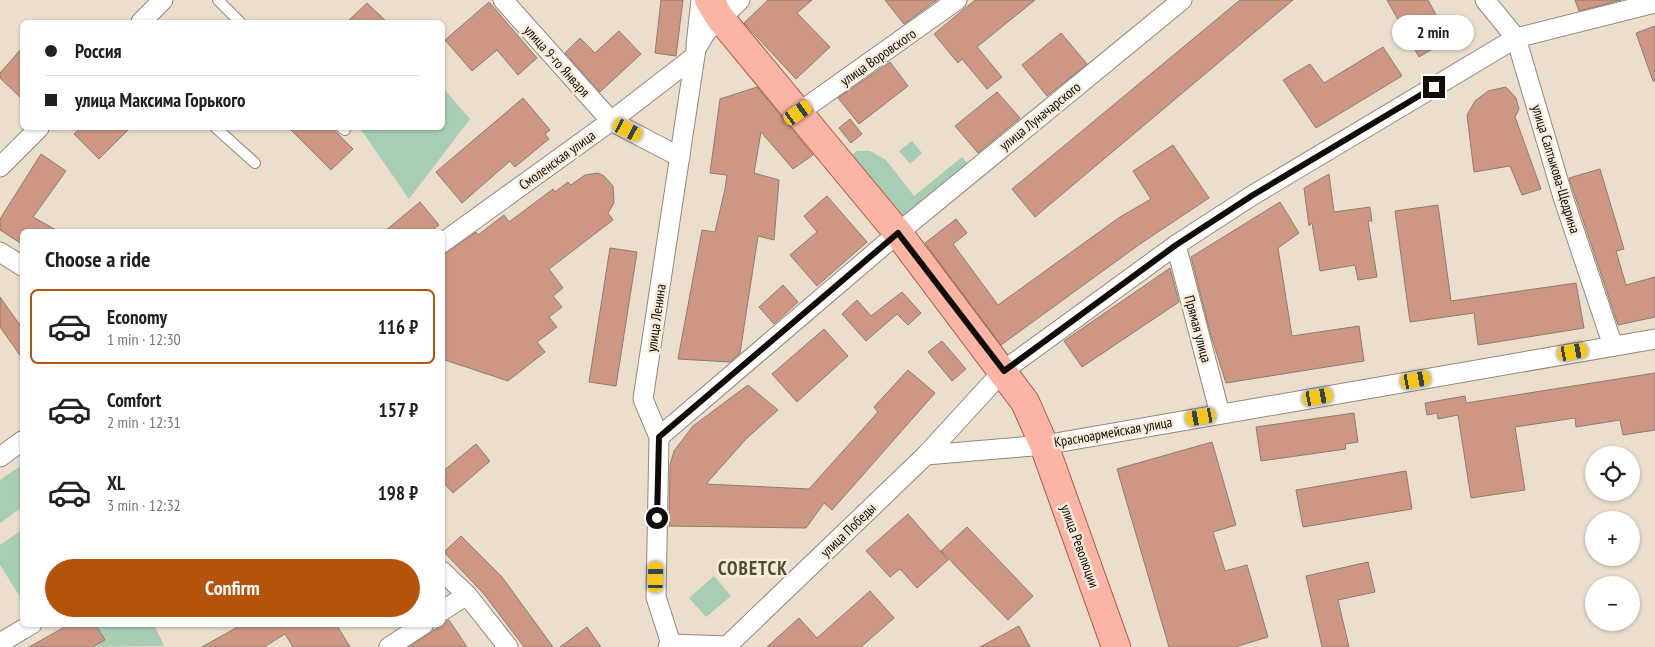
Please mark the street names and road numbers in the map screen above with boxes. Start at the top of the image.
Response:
street label: улица 9-го Января [520,21,594,101]
street label: улица Воровского [837,24,919,90]
street label: улица Луначарского [996,78,1084,154]
street label: улица Салтыкова-Щедрина [1528,102,1584,236]
street label: Смоленская улица [515,126,599,194]
street label: улица Ленина [642,283,670,353]
street label: Прямая улица [1180,293,1216,365]
street label: Красноармейская улица [1053,413,1173,451]
street label: улица Победы [816,499,880,561]
street label: улица Революции [1057,502,1103,590]

